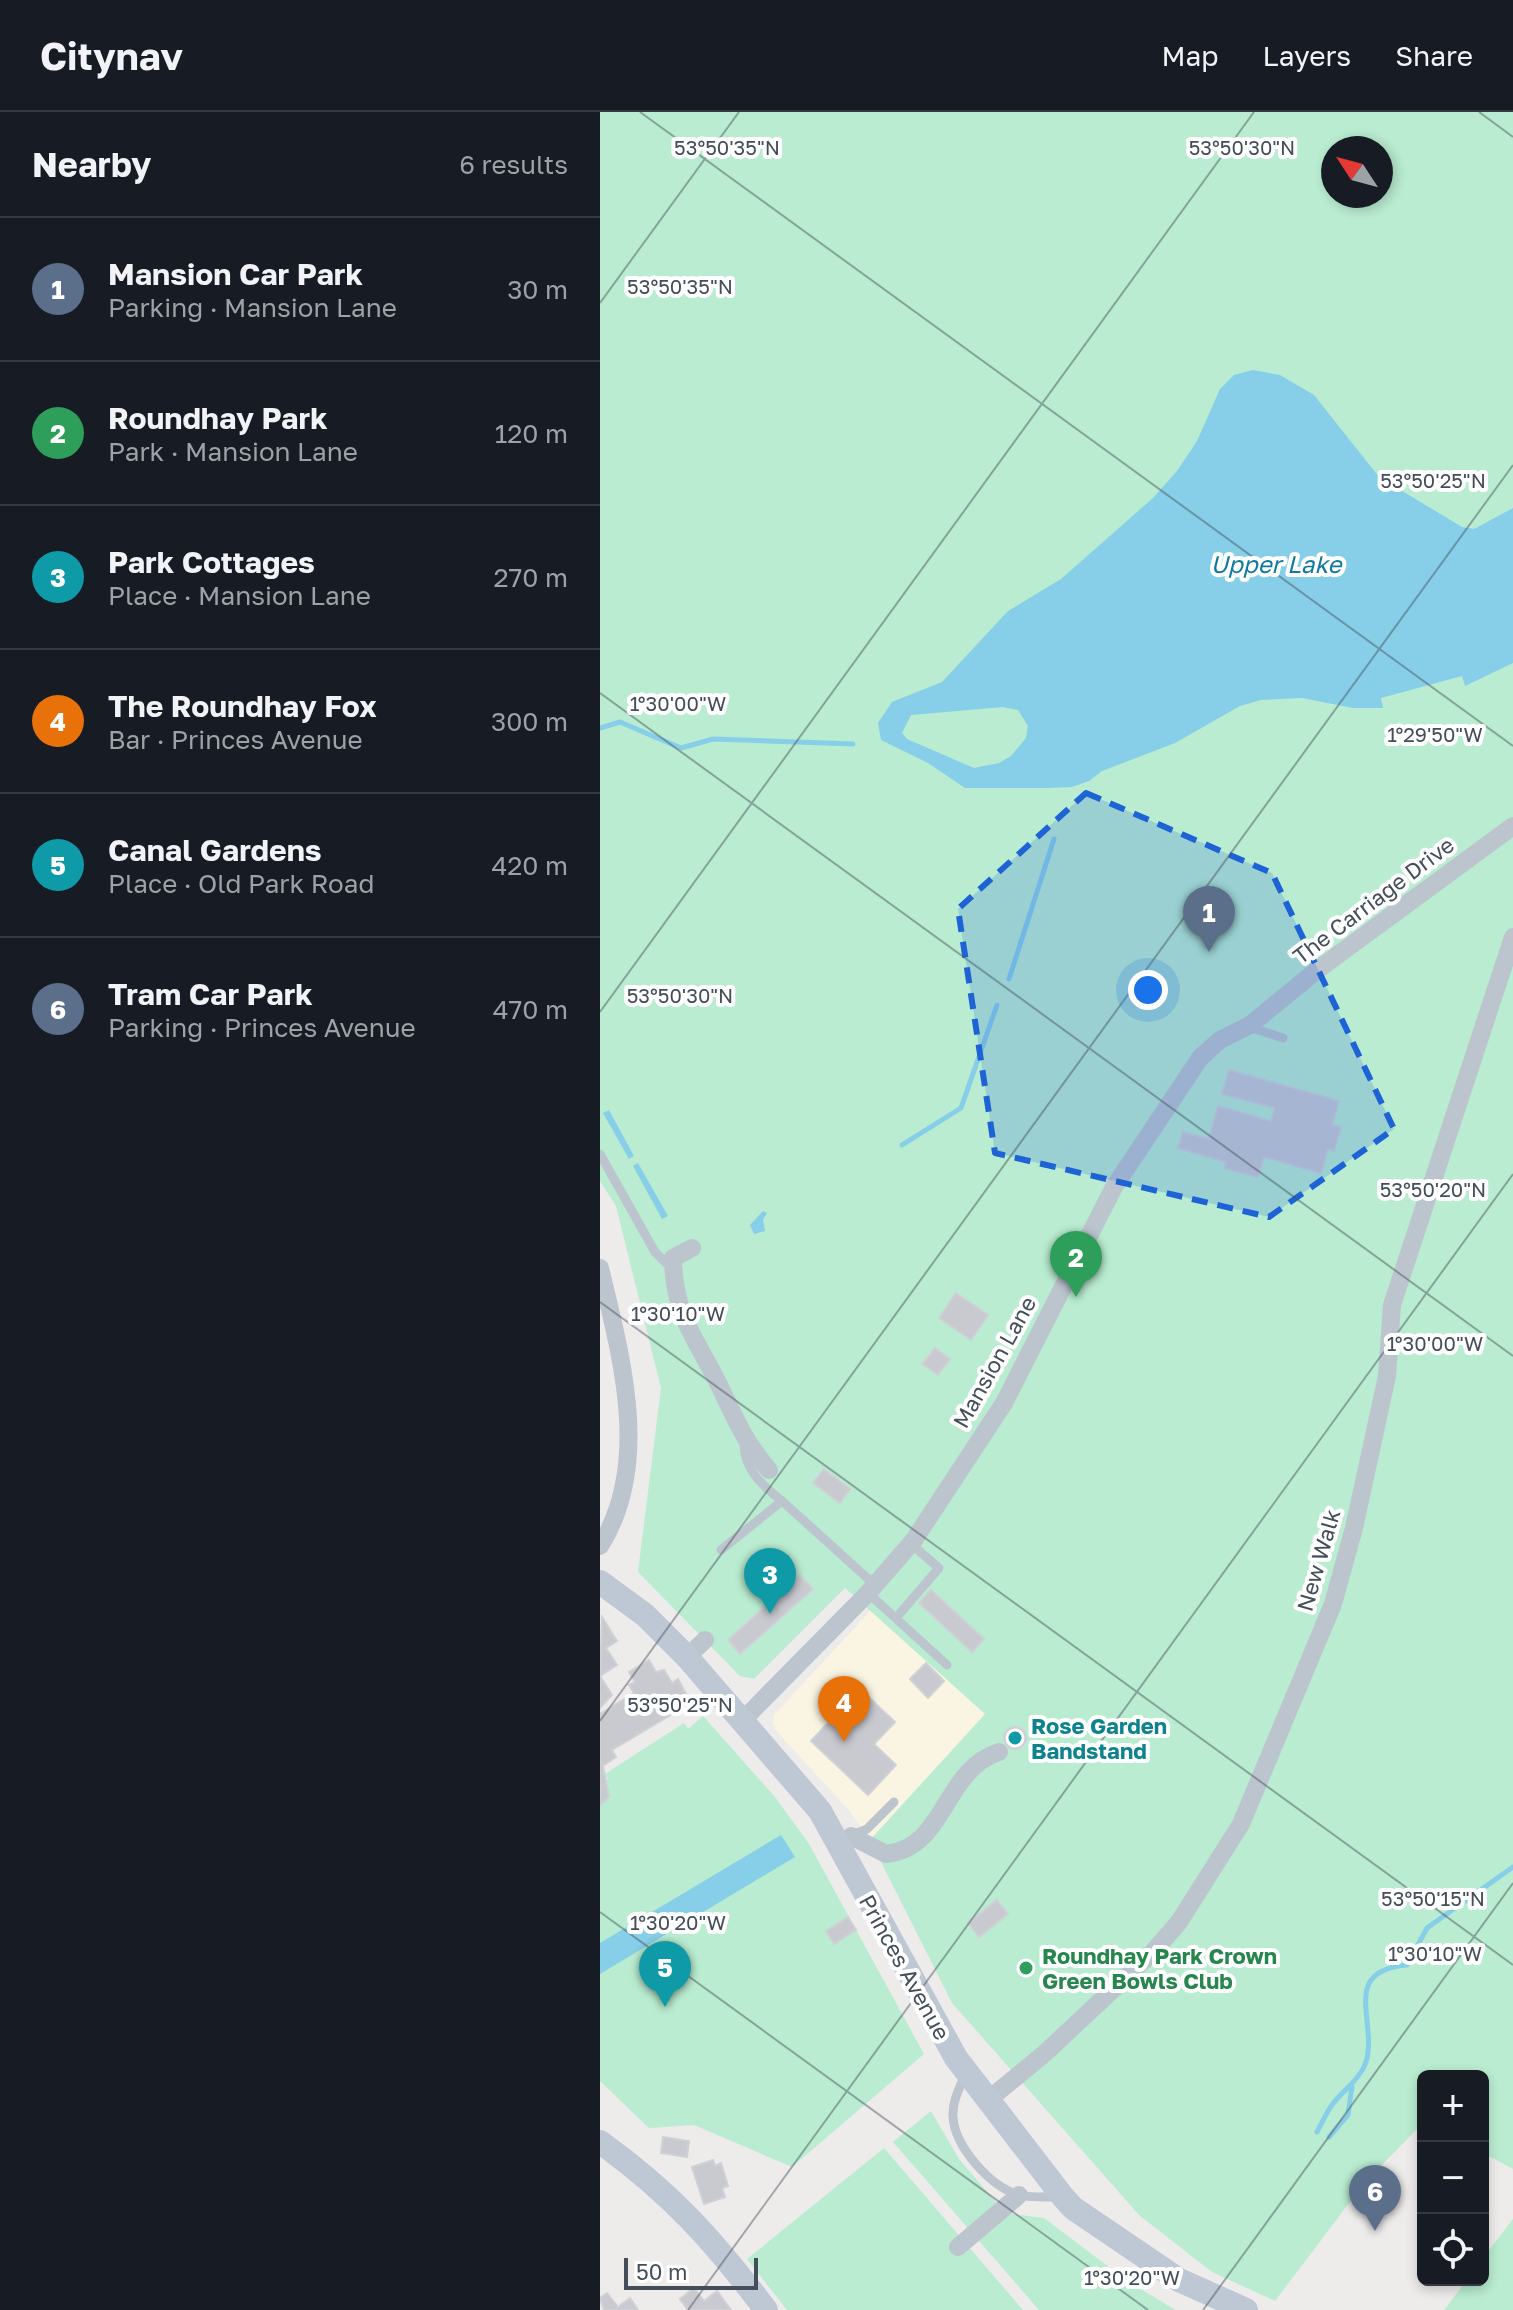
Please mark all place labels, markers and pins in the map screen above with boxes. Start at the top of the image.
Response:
pin: 1 [1183,886,1235,952]
pin: 2 [1050,1231,1102,1297]
pin: 3 [744,1548,796,1614]
pin: 4 [818,1676,870,1742]
place label: Rose Garden Bandstand [1031,1712,1167,1764]
marker: Rose Garden Bandstand [1006,1729,1024,1747]
pin: 5 [639,1941,691,2007]
place label: Roundhay Park Crown Green Bowls Club [1042,1942,1277,1994]
marker: Roundhay Park Crown Green Bowls Club [1017,1959,1035,1977]
pin: 6 [1349,2165,1401,2231]

